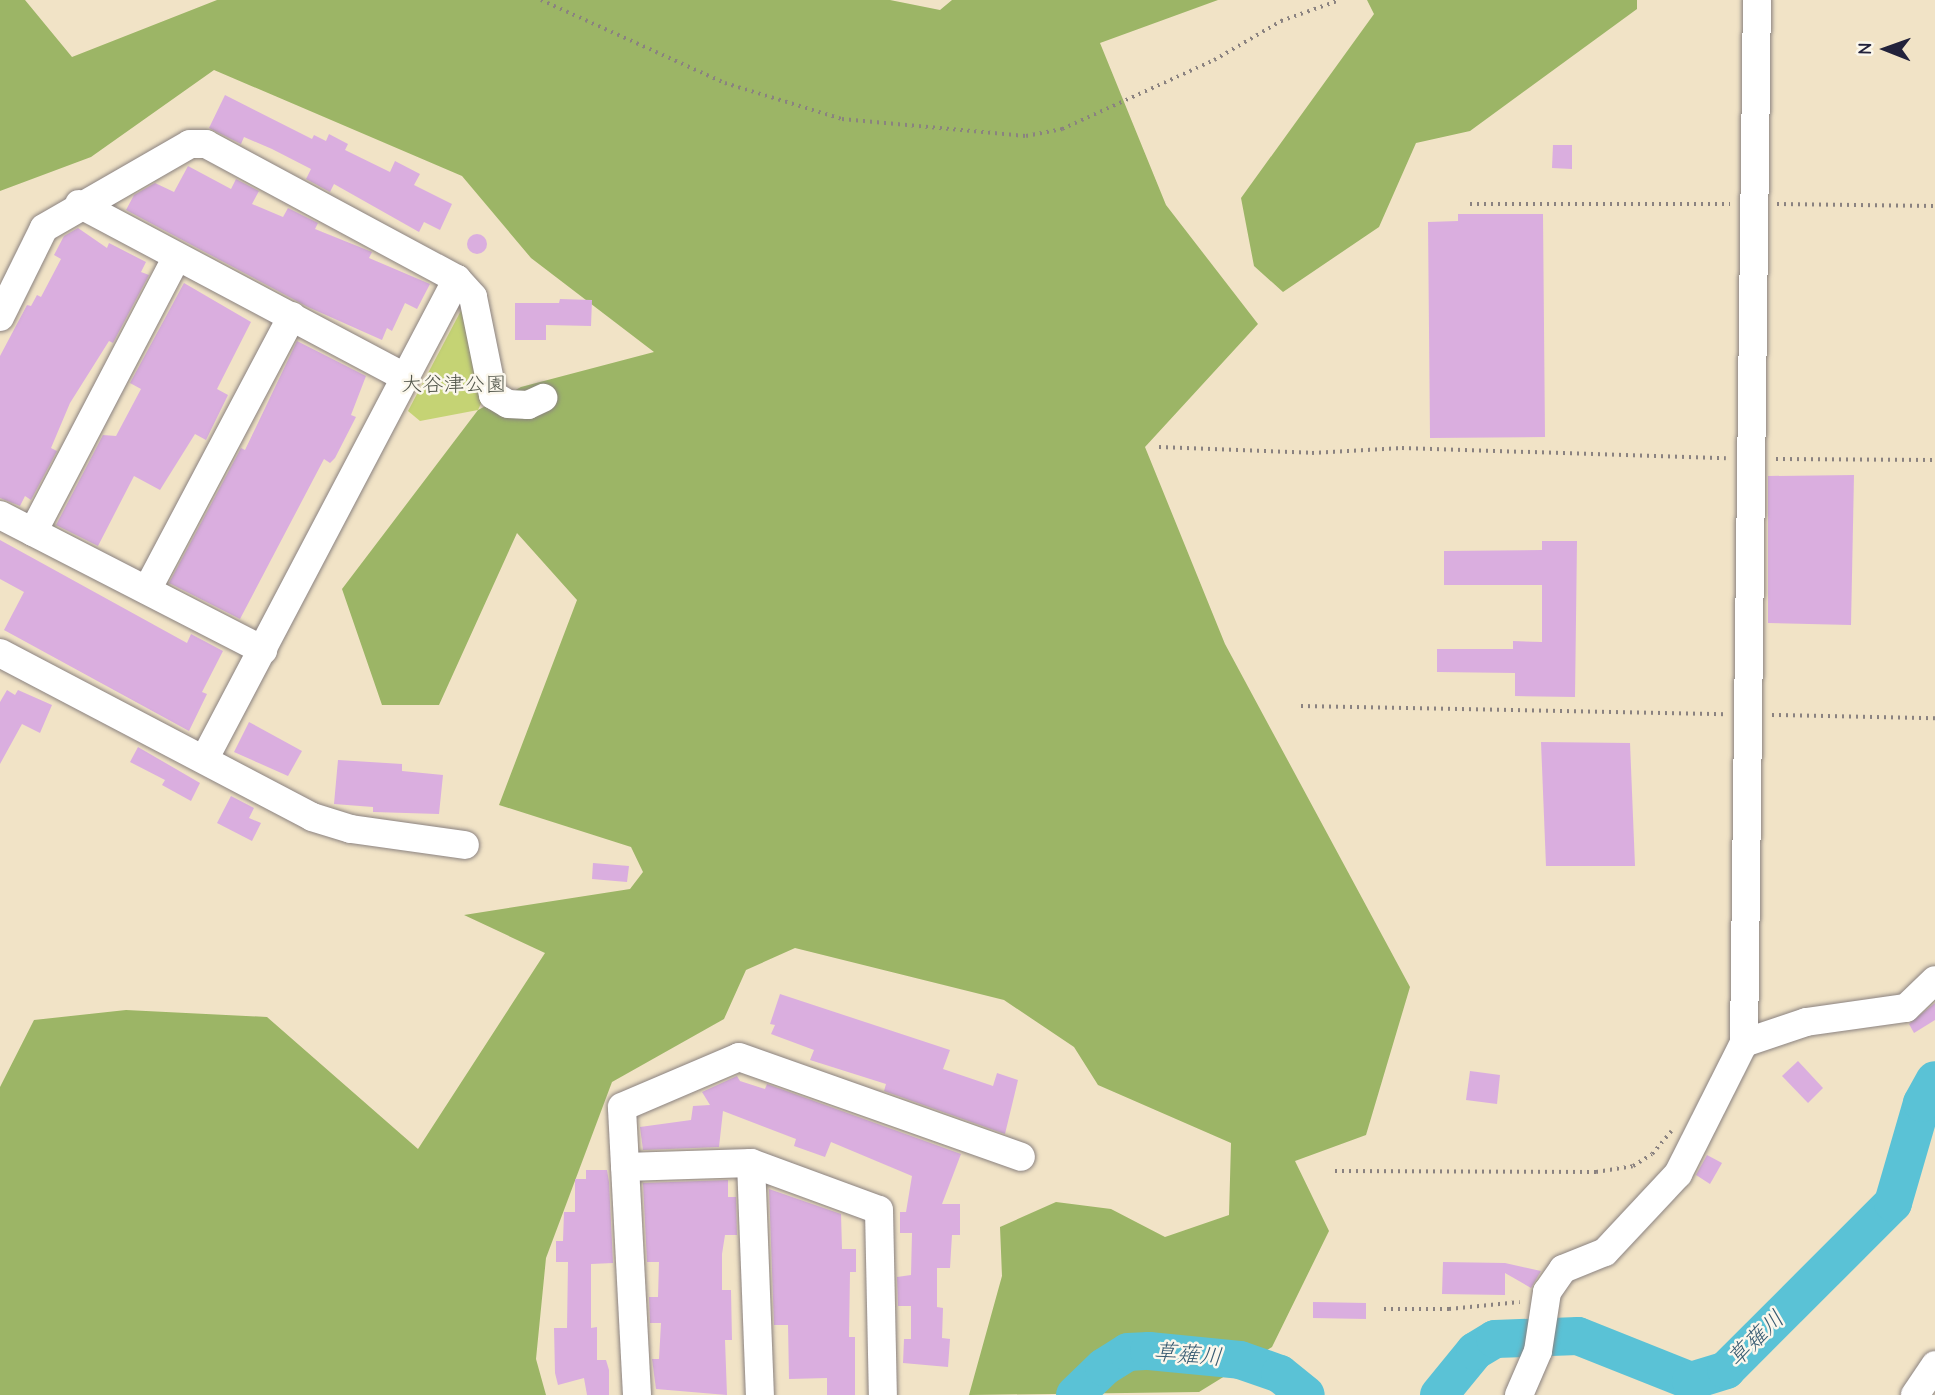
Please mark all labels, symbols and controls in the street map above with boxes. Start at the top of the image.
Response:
north arrow [1851,14,1921,84]
text: N [1854,42,1876,55]
park label: 大谷津公園 [402,371,506,397]
water label: 草薙川 [1722,1305,1790,1373]
water label: 草薙川 [1152,1338,1224,1372]

